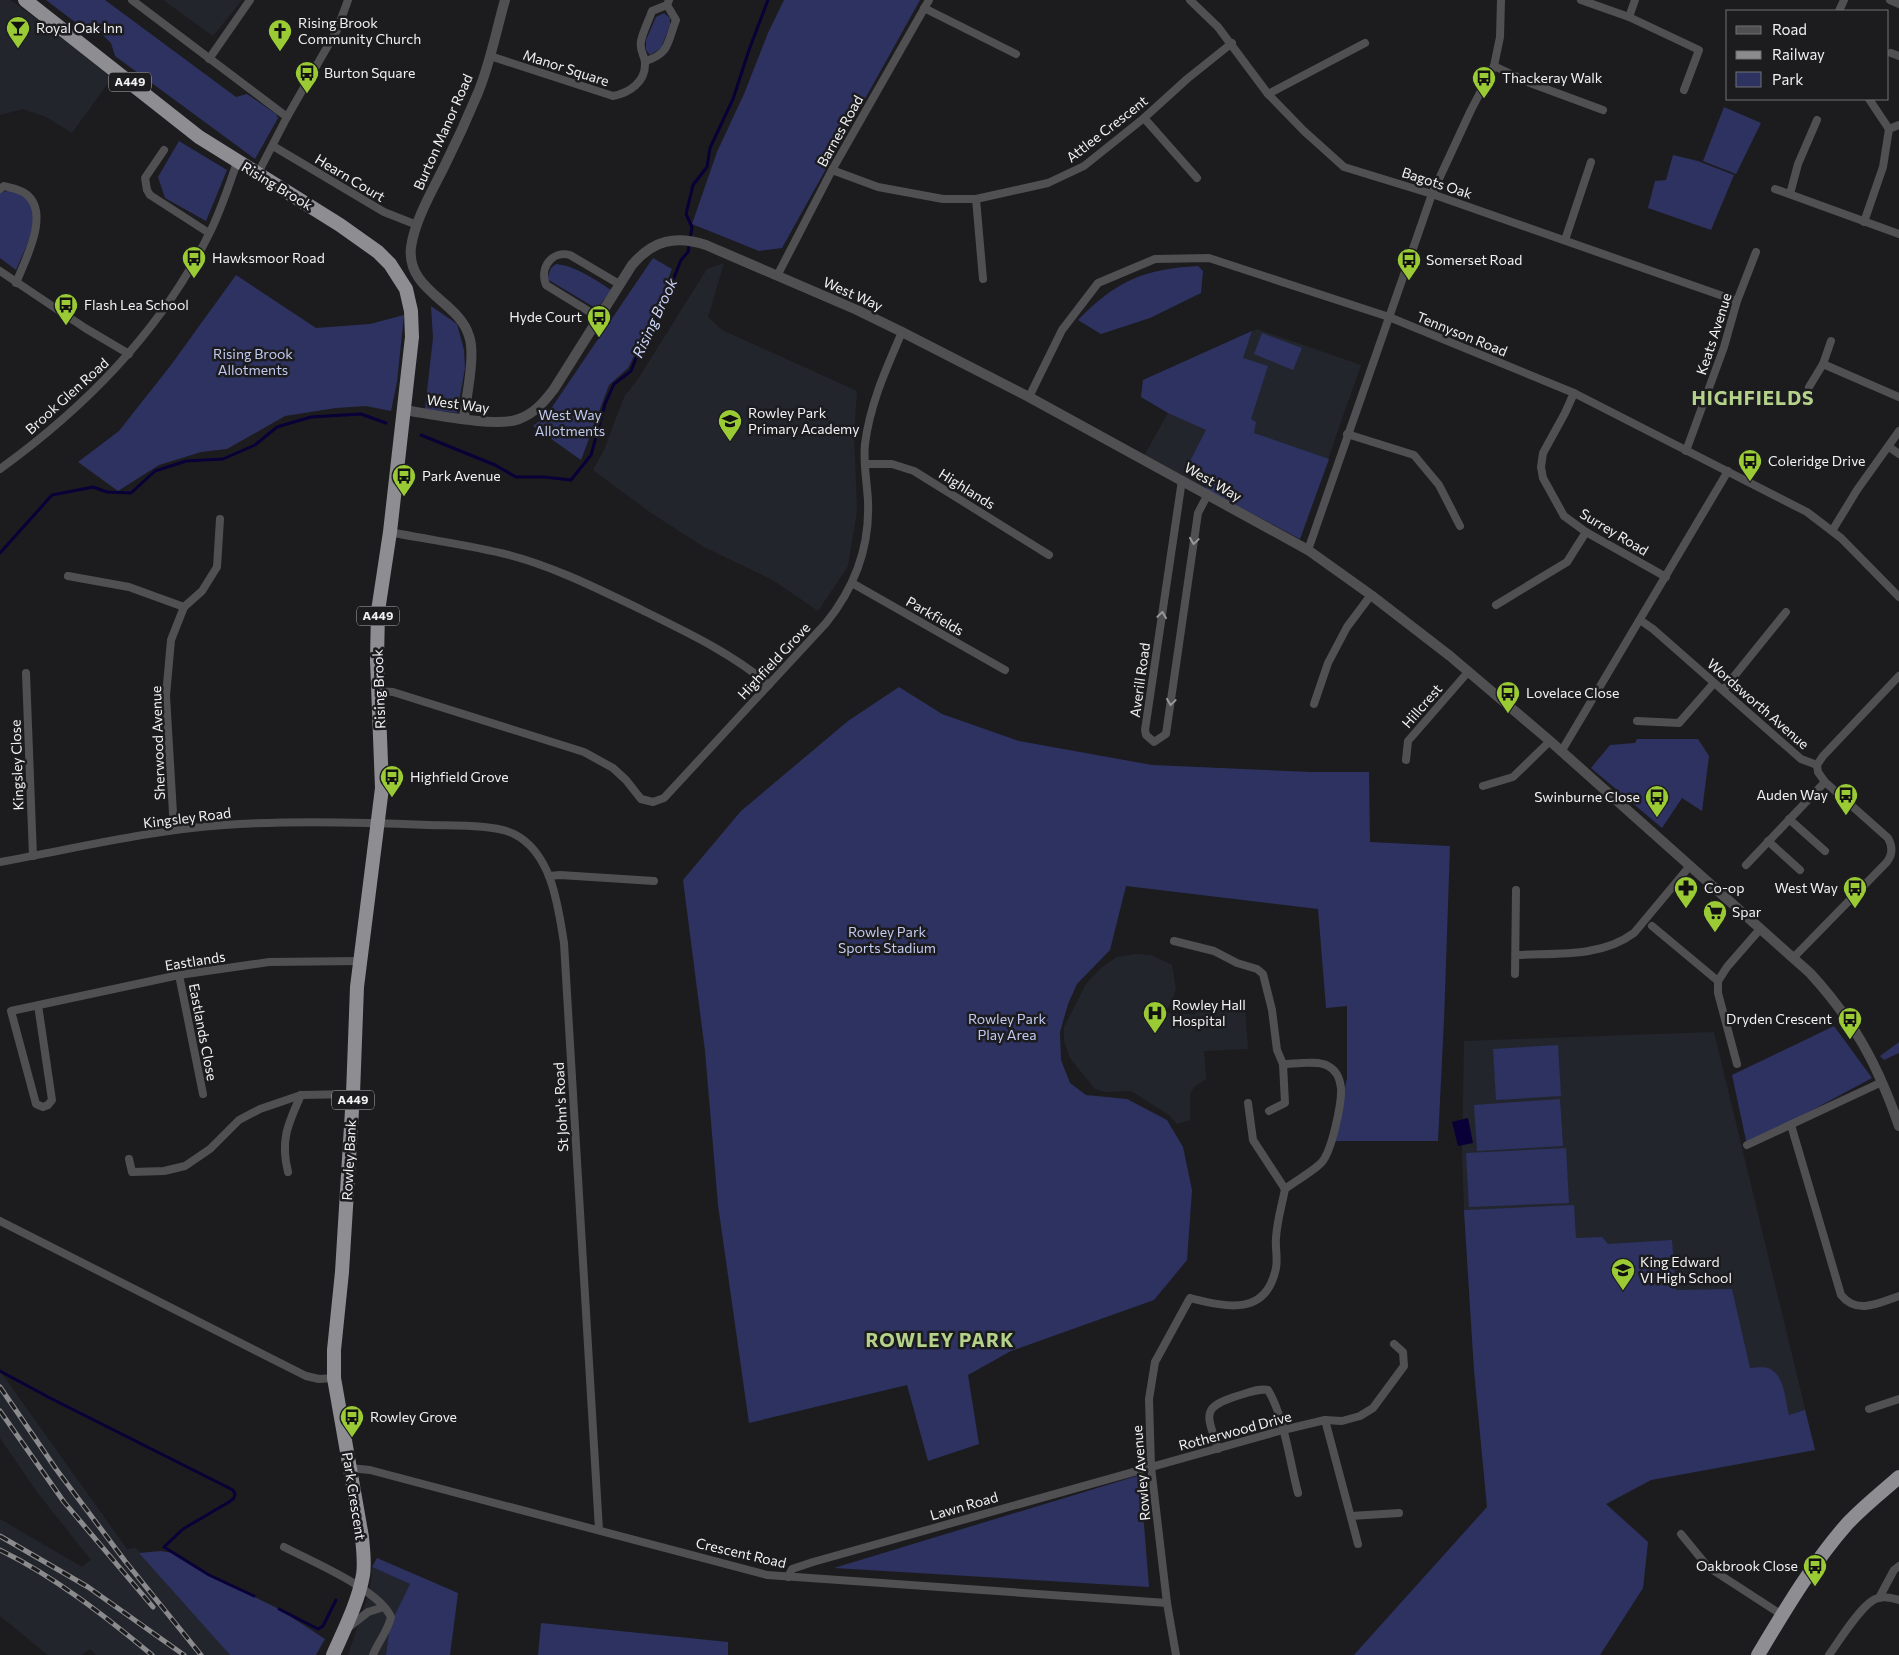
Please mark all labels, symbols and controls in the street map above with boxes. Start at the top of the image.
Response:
legend [1726,10,1889,100]
place label: Rising Brook Community Church [298,14,421,47]
bar icon: Royal Oak Inn [5,15,31,49]
church icon: Rising Brook Community Church [267,18,293,52]
place label: Royal Oak Inn [36,19,123,36]
text: Road [1772,20,1807,38]
text: Railway [1772,45,1825,63]
street label: Manor Square [521,46,611,89]
bus stop icon: Burton Square [294,60,320,94]
place label: Burton Square [324,64,415,81]
bus stop icon: Thackeray Walk [1471,65,1497,99]
place label: Thackeray Walk [1502,69,1603,86]
text: Park [1772,70,1803,88]
street label: Burton Manor Road [409,71,476,192]
road number: A449 [109,72,151,91]
street label: Attlee Crescent [1063,91,1151,166]
street label: Barnes Road [813,92,866,169]
street label: Hearn Court [312,150,389,205]
street label: Rising Brook [239,158,316,214]
street label: Bagots Oak [1400,163,1475,202]
bus stop icon: Hawksmoor Road [181,245,207,279]
bus stop icon: Somerset Road [1396,247,1422,281]
place label: Hawksmoor Road [212,249,325,266]
place label: Somerset Road [1426,251,1522,268]
street label: West Way [821,273,886,314]
water label: Rising Brook [628,274,681,360]
street label: Keats Avenue [1692,291,1735,377]
bus stop icon: Flash Lea School [53,292,79,326]
place label: Flash Lea School [84,296,189,313]
bus stop icon: Hyde Court [586,304,612,338]
place label: Hyde Court [509,308,582,325]
street label: Tennyson Road [1414,308,1510,359]
park label: Rising Brook Allotments [213,345,293,378]
street label: Brook Glen Road [22,354,112,437]
district label: HIGHFIELDS [1692,386,1814,409]
street label: West Way [425,391,491,416]
place label: Rowley Park Primary Academy [748,404,859,437]
park label: West Way Allotments [535,406,605,439]
school or university icon: Rowley Park Primary Academy [717,408,743,442]
bus stop icon: Coleridge Drive [1737,448,1763,482]
place label: Coleridge Drive [1768,452,1866,469]
street label: West Way [1182,458,1245,505]
bus stop icon: Park Avenue [391,463,417,497]
street label: Highlands [936,465,999,512]
place label: Park Avenue [422,467,501,484]
street label: Surrey Road [1577,505,1652,559]
one-way arrow [1190,536,1200,545]
street label: Parkfields [903,592,967,639]
road number: A449 [357,606,399,626]
one-way arrow [1156,611,1166,619]
street label: Highfield Grove [734,619,813,703]
street label: Averill Road [1126,642,1153,718]
street label: Rising Brook [369,648,388,729]
street label: Wordsworth Avenue [1704,655,1813,752]
street label: Hillcrest [1398,680,1446,731]
bus stop icon: Lovelace Close [1495,680,1521,714]
place label: Lovelace Close [1526,684,1619,701]
street label: Sherwood Avenue [147,686,168,800]
one-way arrow [1166,698,1177,706]
street label: Kingsley Close [6,719,27,811]
bus stop icon: Highfield Grove [379,764,405,798]
place label: Highfield Grove [410,768,509,785]
bus stop icon: Auden Way [1833,782,1859,816]
bus stop icon: Swinburne Close [1644,784,1670,818]
place label: Auden Way [1757,786,1828,803]
place label: Swinburne Close [1534,788,1640,805]
street label: Kingsley Road [142,804,232,831]
pharmacy icon: Co-op [1673,875,1699,909]
bus stop icon: West Way [1842,875,1868,909]
place label: Co-op [1704,879,1745,896]
place label: West Way [1775,879,1838,896]
supermarket icon: Spar [1702,899,1728,933]
place label: Spar [1732,903,1762,920]
park label: Rowley Park Sports Stadium [838,923,936,956]
street label: Eastlands [163,947,226,974]
street label: Eastlands Close [186,982,221,1082]
place label: Rowley Hall Hospital [1172,996,1246,1029]
hospital icon: Rowley Hall Hospital [1142,1000,1168,1034]
bus stop icon: Dryden Crescent [1837,1006,1863,1040]
park label: Rowley Park Play Area [968,1010,1047,1043]
place label: Dryden Crescent [1726,1010,1832,1027]
street label: St John's Road [550,1062,571,1152]
road number: A449 [332,1090,374,1110]
street label: Rowley Bank [338,1119,359,1201]
place label: King Edward VI High School [1640,1253,1732,1286]
school or university icon: King Edward VI High School [1610,1257,1636,1291]
district label: ROWLEY PARK [866,1328,1014,1351]
bus stop icon: Rowley Grove [339,1404,365,1438]
street label: Rotherwood Drive [1177,1407,1293,1454]
place label: Rowley Grove [370,1408,457,1425]
street label: Rowley Avenue [1128,1425,1153,1521]
street label: Park Crescent [339,1451,370,1541]
street label: Lawn Road [928,1488,1000,1523]
street label: Crescent Road [694,1534,788,1571]
bus stop icon: Oakbrook Close [1802,1553,1828,1587]
place label: Oakbrook Close [1696,1557,1798,1574]

